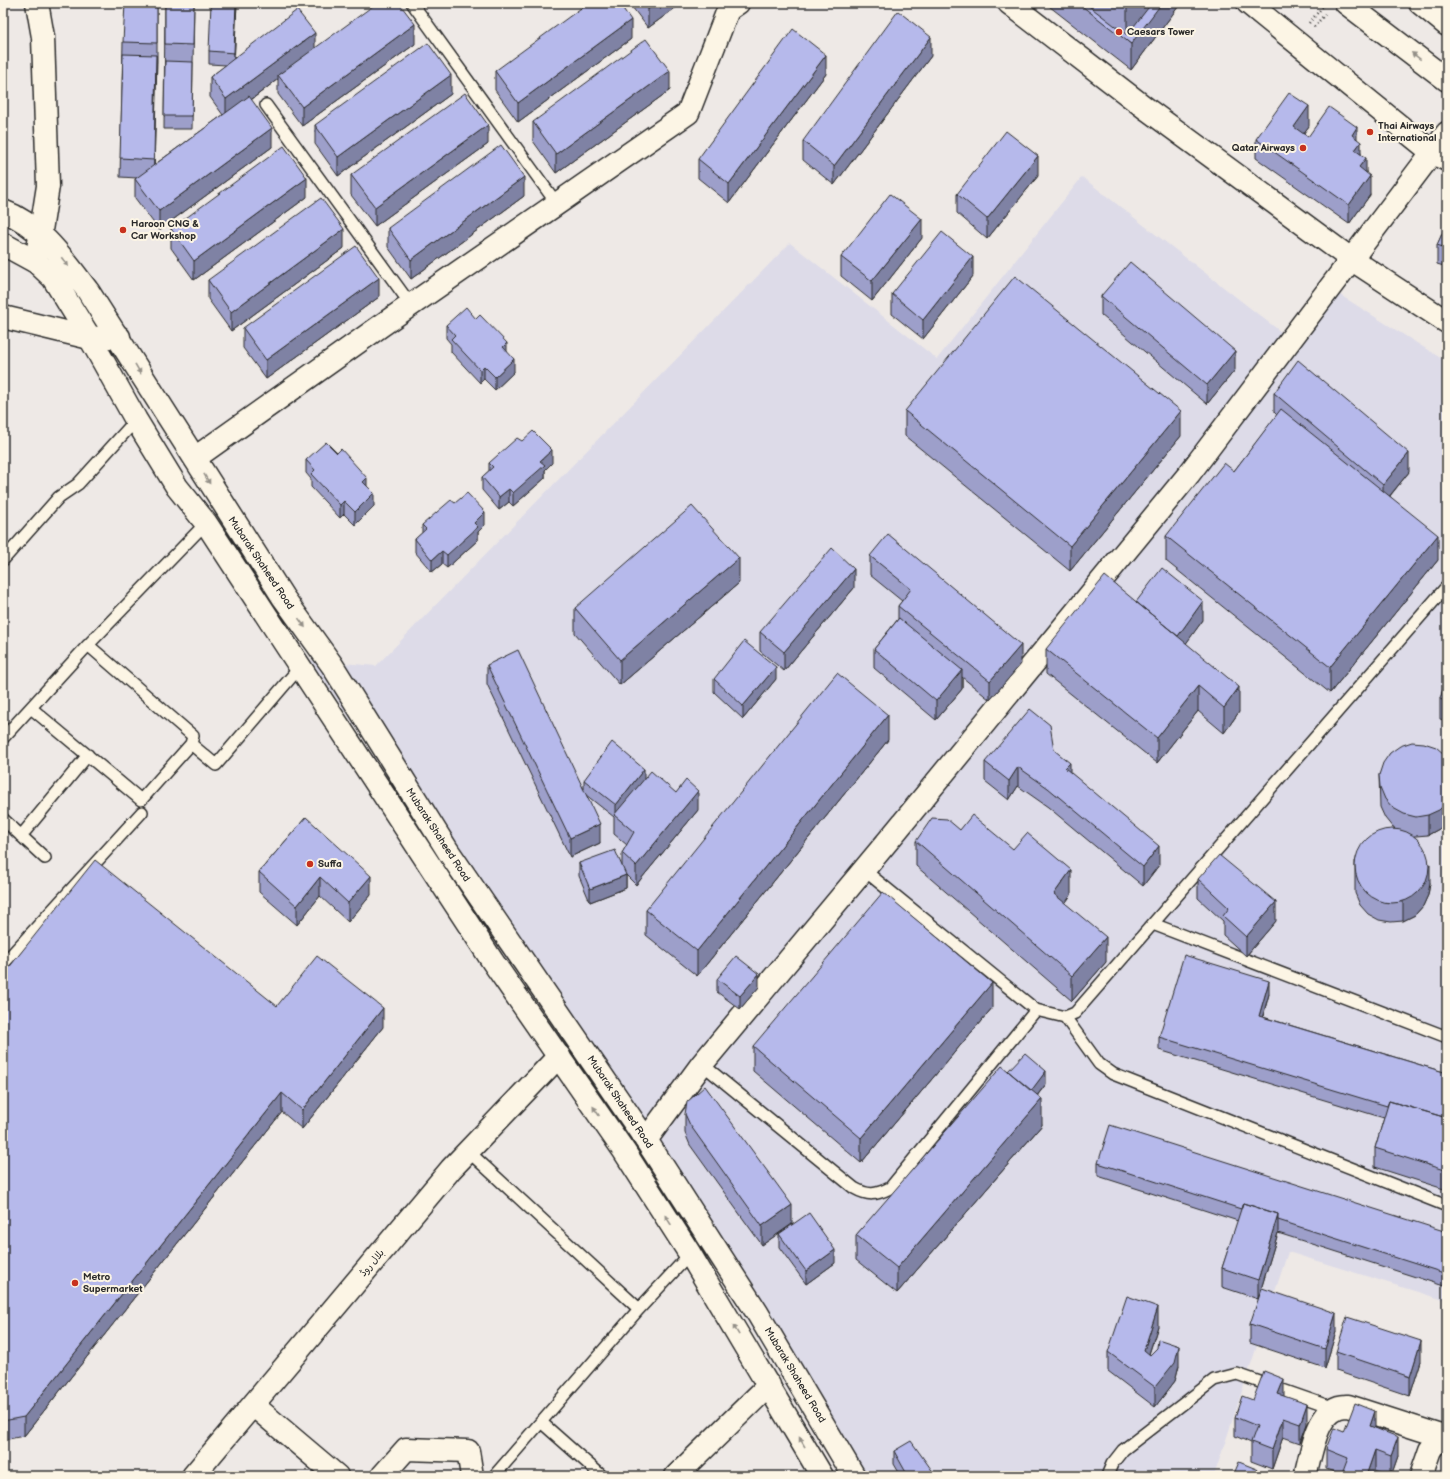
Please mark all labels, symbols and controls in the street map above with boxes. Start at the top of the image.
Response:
place label: Caesars Tower [1127,26,1195,38]
marker: Caesars Tower [1114,27,1124,37]
one-way arrow [1410,52,1421,61]
place label: Thai Airways International [1378,120,1437,144]
marker: Thai Airways International [1365,127,1375,137]
place label: Qatar Airways [1232,142,1295,154]
marker: Qatar Airways [1298,143,1308,153]
place label: Haroon CNG & Car Workshop [131,218,199,242]
marker: Haroon CNG & Car Workshop [118,225,128,235]
one-way arrow [61,256,69,267]
one-way arrow [134,363,141,375]
one-way arrow [204,473,211,485]
street label: Mubarak Shaheed Road [225,514,297,612]
one-way arrow [297,617,306,628]
street label: Mubarak Shaheed Road [403,786,473,884]
place label: Suffa [318,858,342,870]
marker: Suffa [305,859,315,869]
street label: Mubarak Shaheed Road [584,1053,656,1151]
one-way arrow [592,1106,600,1116]
one-way arrow [664,1215,672,1225]
street label: بلال روڈ [357,1247,387,1279]
place label: Metro Supermarket [83,1271,143,1295]
marker: Metro Supermarket [70,1278,80,1288]
one-way arrow [732,1325,740,1335]
street label: Mubarak Shaheed Road [762,1325,828,1425]
one-way arrow [799,1436,806,1448]

